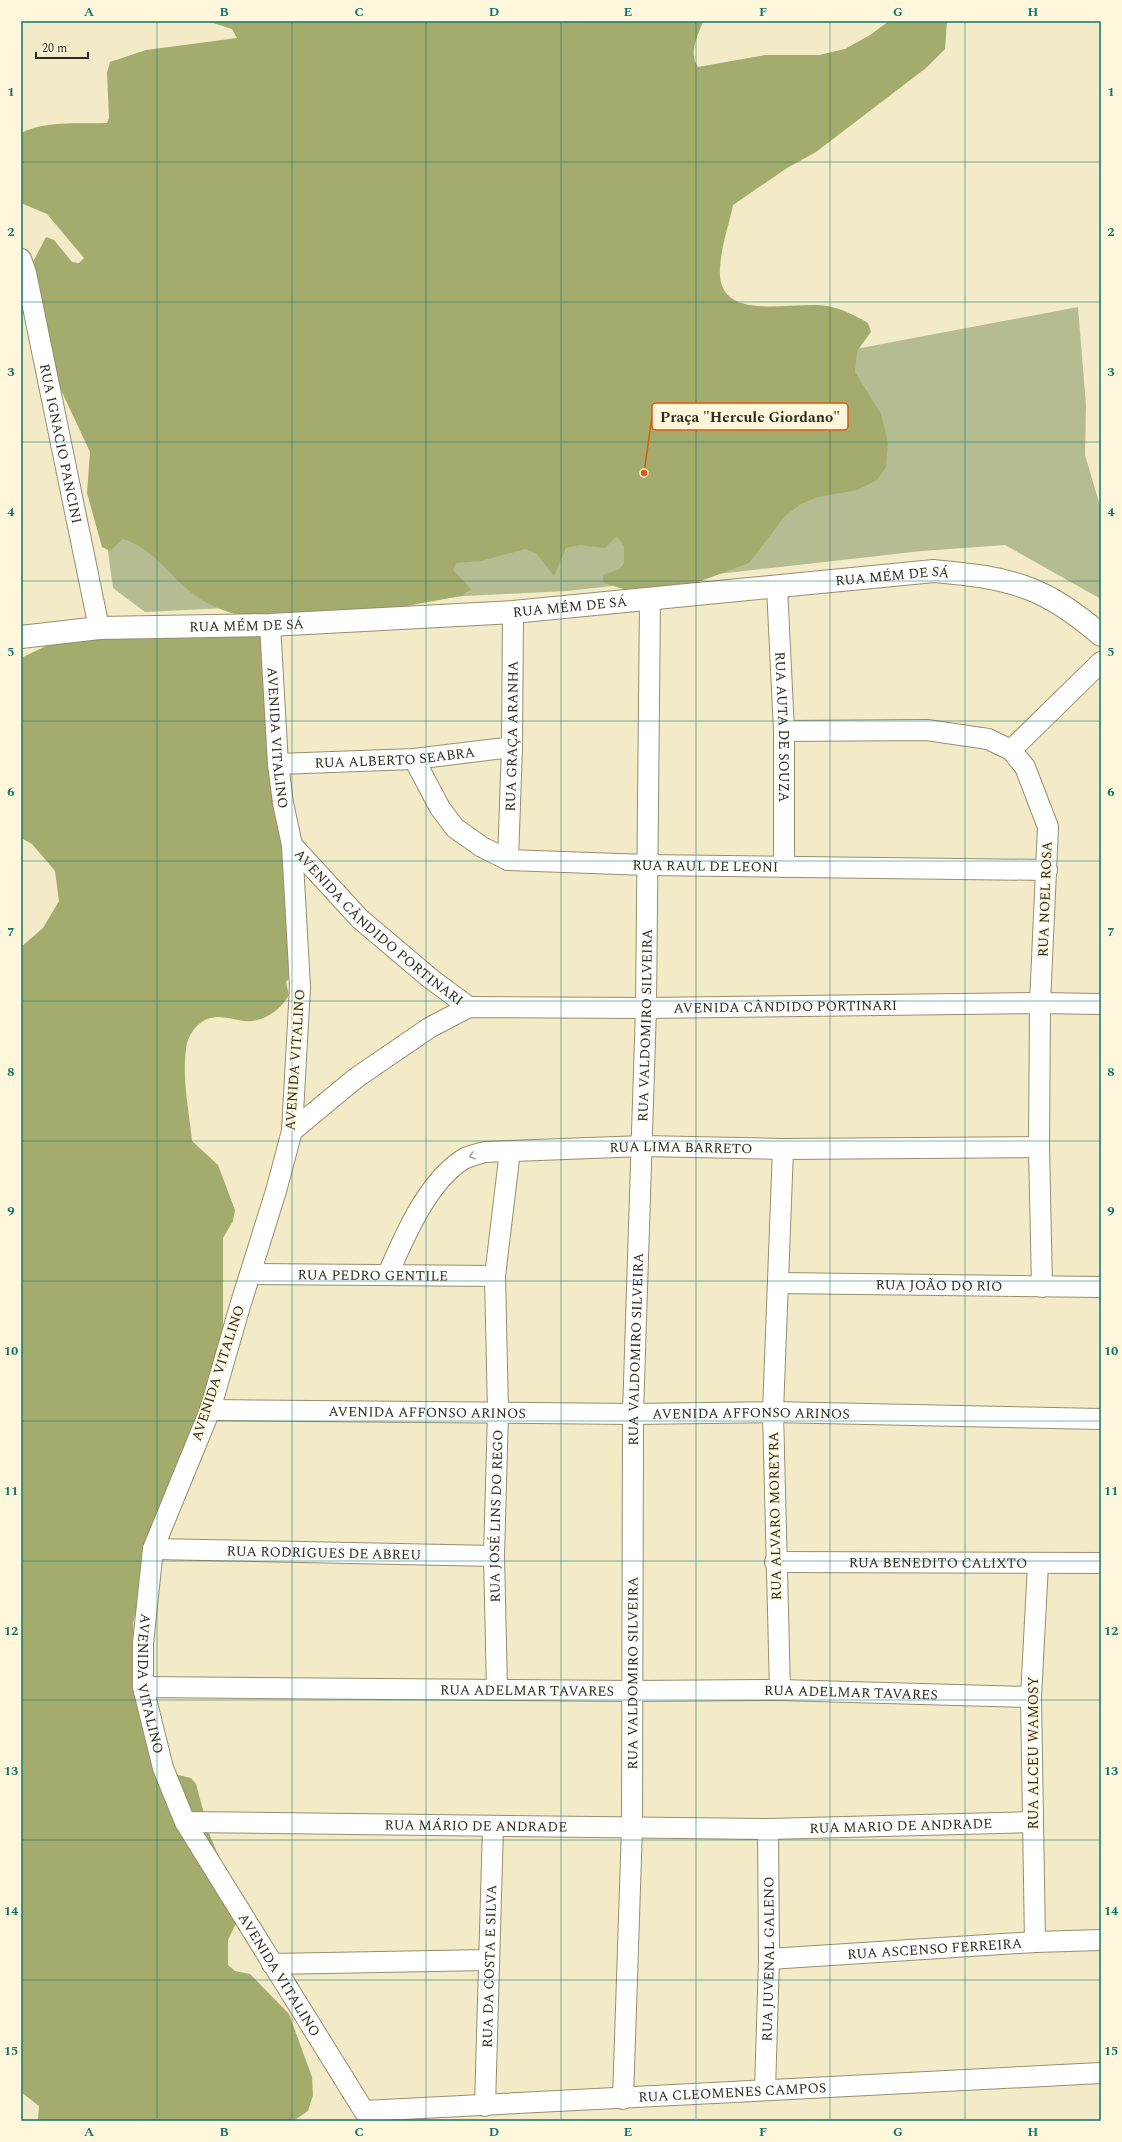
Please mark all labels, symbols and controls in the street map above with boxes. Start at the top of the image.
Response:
text: A [84,2,94,22]
text: B [219,2,229,22]
text: C [354,2,364,22]
text: D [489,2,499,22]
text: E [624,2,633,22]
text: F [759,2,767,22]
text: G [893,2,903,22]
text: H [1028,2,1039,22]
scale bar [36,34,88,60]
text: 20 m [42,39,67,58]
text: 1 [7,82,15,102]
text: 1 [1107,82,1115,102]
text: 2 [7,222,15,242]
text: 2 [1107,222,1115,242]
text: 3 [7,362,15,382]
street label: RUA IGNACIO PANCINI [34,362,88,526]
text: 3 [1107,362,1115,382]
callout: Praça "Hercule Giordano" [652,403,848,430]
text: Praça "Hercule Giordano" [660,406,840,429]
text: 4 [7,502,15,522]
text: 4 [1107,502,1115,522]
street label: RUA MÉM DE SÁ [834,560,951,591]
street label: RUA MÉM DE SÁ [512,590,628,622]
street label: RUA MÉM DE SÁ [189,613,305,637]
text: 5 [7,642,15,662]
text: 5 [1107,642,1115,662]
street label: RUA AUTA DE SOUZA [770,651,795,803]
street label: RUA GRAÇA ARANHA [499,660,523,812]
street label: AVENIDA VITALINO [262,666,294,810]
street label: RUA ALBERTO SEABRA [314,741,477,773]
text: 6 [7,782,15,802]
text: 6 [1107,782,1115,802]
street label: RUA NOEL ROSA [1032,840,1058,957]
street label: AVENIDA CÂNDIDO PORTINARI [290,844,468,1010]
street label: RUA RAUL DE LEONI [632,854,778,877]
text: 7 [7,922,15,942]
text: 7 [1107,922,1115,942]
street label: RUA VALDOMIRO SILVEIRA [632,928,657,1122]
street label: AVENIDA VITALINO [280,989,310,1131]
street label: AVENIDA CÂNDIDO PORTINARI [673,994,897,1018]
text: 8 [7,1062,15,1082]
text: 8 [1107,1062,1115,1082]
street label: RUA LIMA BARRETO [609,1136,753,1159]
one-way arrow [469,1151,476,1160]
text: 9 [7,1201,15,1221]
text: 9 [1107,1201,1115,1221]
street label: RUA VALDOMIRO SILVEIRA [622,1252,649,1446]
street label: RUA PEDRO GENTILE [298,1264,448,1286]
street label: RUA JOÃO DO RIO [875,1274,1003,1296]
street label: AVENIDA VITALINO [186,1302,250,1444]
text: 10 [4,1341,18,1361]
text: 10 [1104,1341,1118,1361]
street label: AVENIDA AFFONSO ARINOS [328,1401,526,1423]
street label: AVENIDA AFFONSO ARINOS [652,1401,850,1424]
street label: RUA JOSÉ LINS DO REGO [483,1429,508,1603]
street label: RUA ALVARO MOREYRA [763,1431,787,1601]
text: 11 [4,1481,18,1501]
text: 11 [1104,1481,1118,1501]
street label: RUA RODRIGUES DE ABREU [226,1540,422,1565]
street label: RUA BENEDITO CALIXTO [849,1552,1027,1573]
street label: RUA VALDOMIRO SILVEIRA [622,1576,643,1770]
street label: AVENIDA VITALINO [132,1613,170,1756]
text: 12 [4,1621,18,1641]
text: 12 [1104,1621,1118,1641]
street label: RUA ALCEU WAMOSY [1023,1677,1044,1829]
street label: RUA ADELMAR TAVARES [440,1679,614,1701]
street label: RUA ADELMAR TAVARES [764,1679,938,1705]
text: 13 [4,1761,18,1781]
text: 13 [1104,1761,1118,1781]
street label: RUA MARIO DE ANDRADE [809,1813,993,1838]
street label: RUA MÁRIO DE ANDRADE [384,1814,568,1837]
street label: RUA JUVENAL GALENO [756,1876,780,2042]
street label: RUA DA COSTA E SILVA [476,1884,502,2048]
text: 14 [4,1901,19,1921]
text: 14 [1104,1901,1119,1921]
street label: AVENIDA VITALINO [233,1909,326,2041]
street label: RUA ASCENSO FERREIRA [847,1932,1023,1964]
text: 15 [4,2041,18,2061]
text: 15 [1104,2041,1118,2061]
street label: RUA CLEOMENES CAMPOS [638,2077,827,2107]
text: A [84,2122,94,2142]
text: B [219,2122,229,2142]
text: C [354,2122,364,2142]
text: D [489,2122,499,2142]
text: E [624,2122,633,2142]
text: F [759,2122,767,2142]
text: G [893,2122,903,2142]
text: H [1028,2122,1039,2142]

